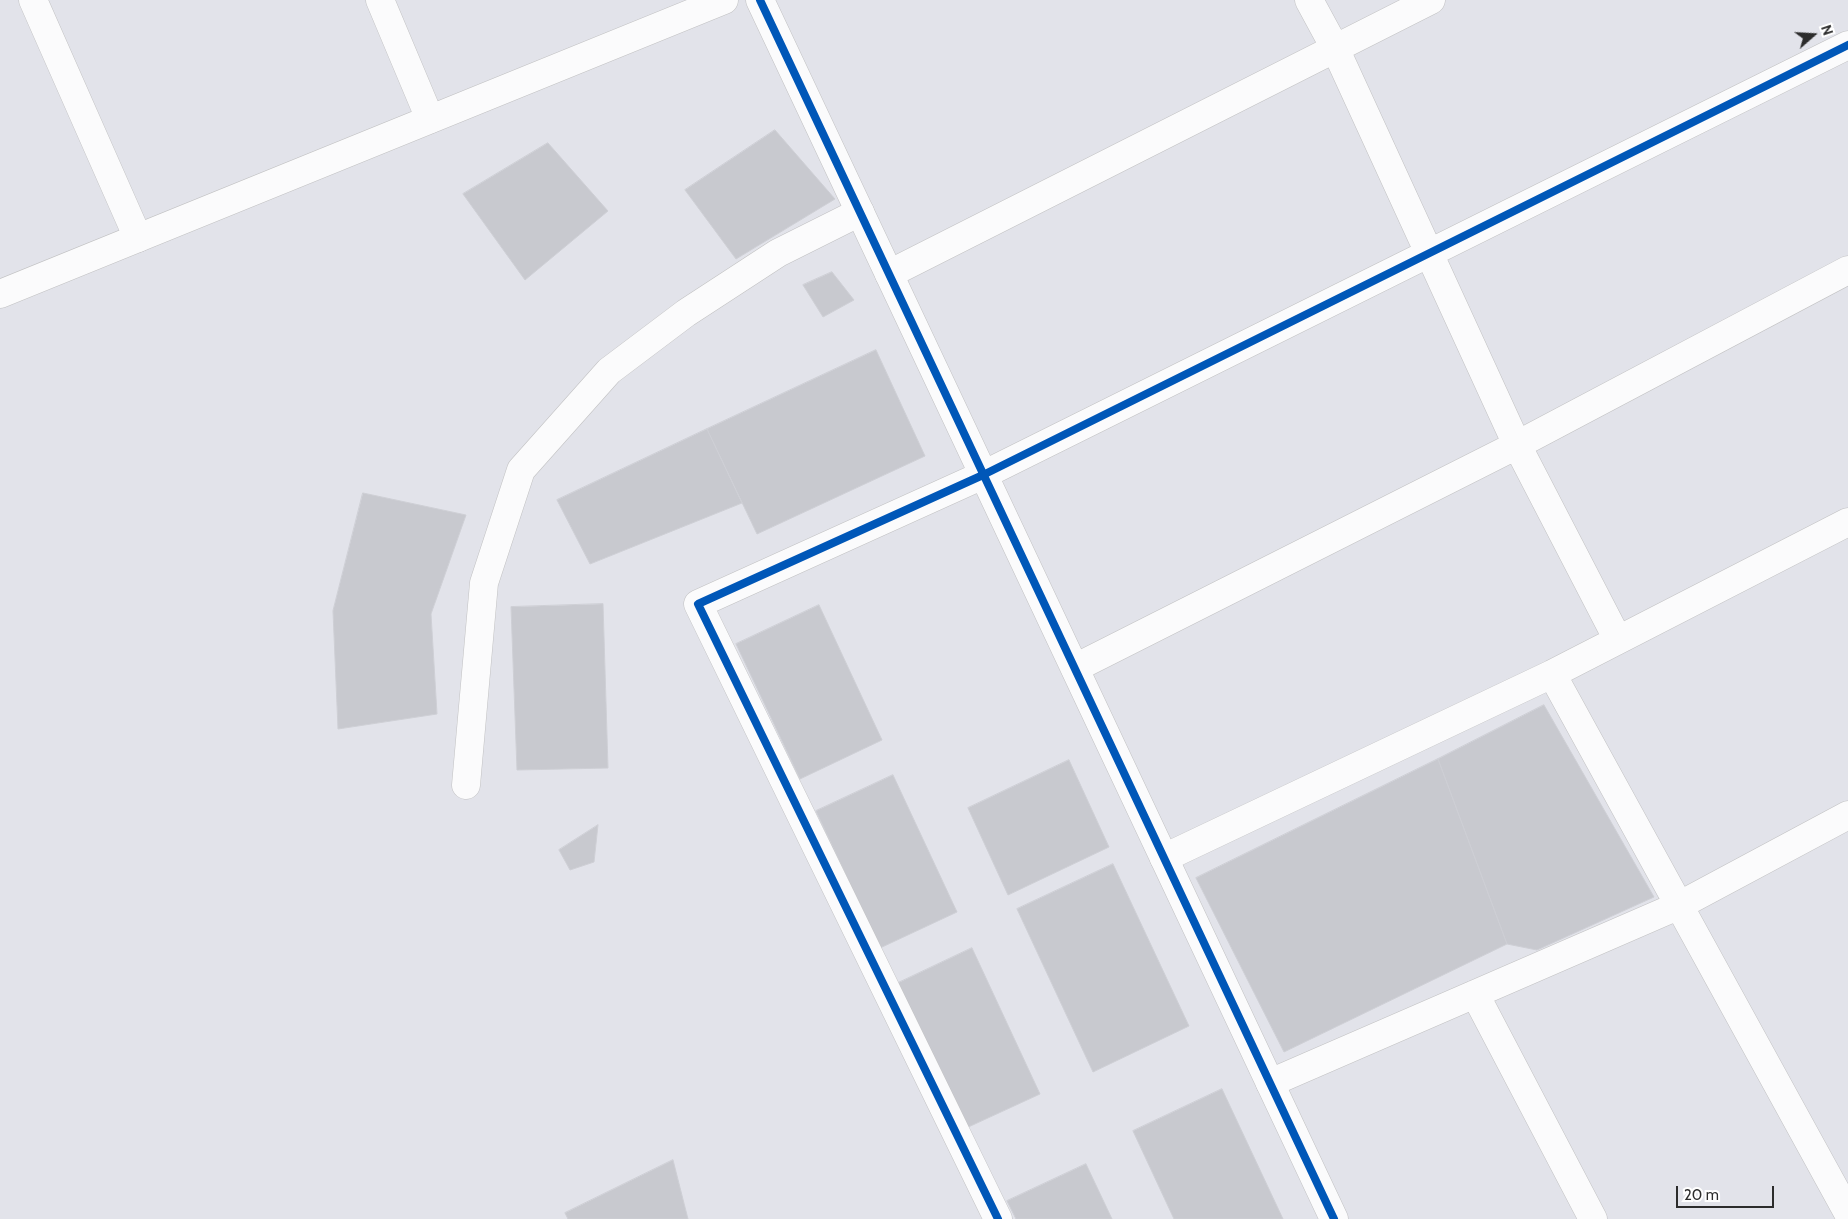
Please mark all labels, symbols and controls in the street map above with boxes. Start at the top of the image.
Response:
north arrow [1788,10,1838,60]
text: N [1817,23,1837,38]
scale bar [1678,1176,1776,1208]
text: 20 m [1684,1186,1719,1204]

